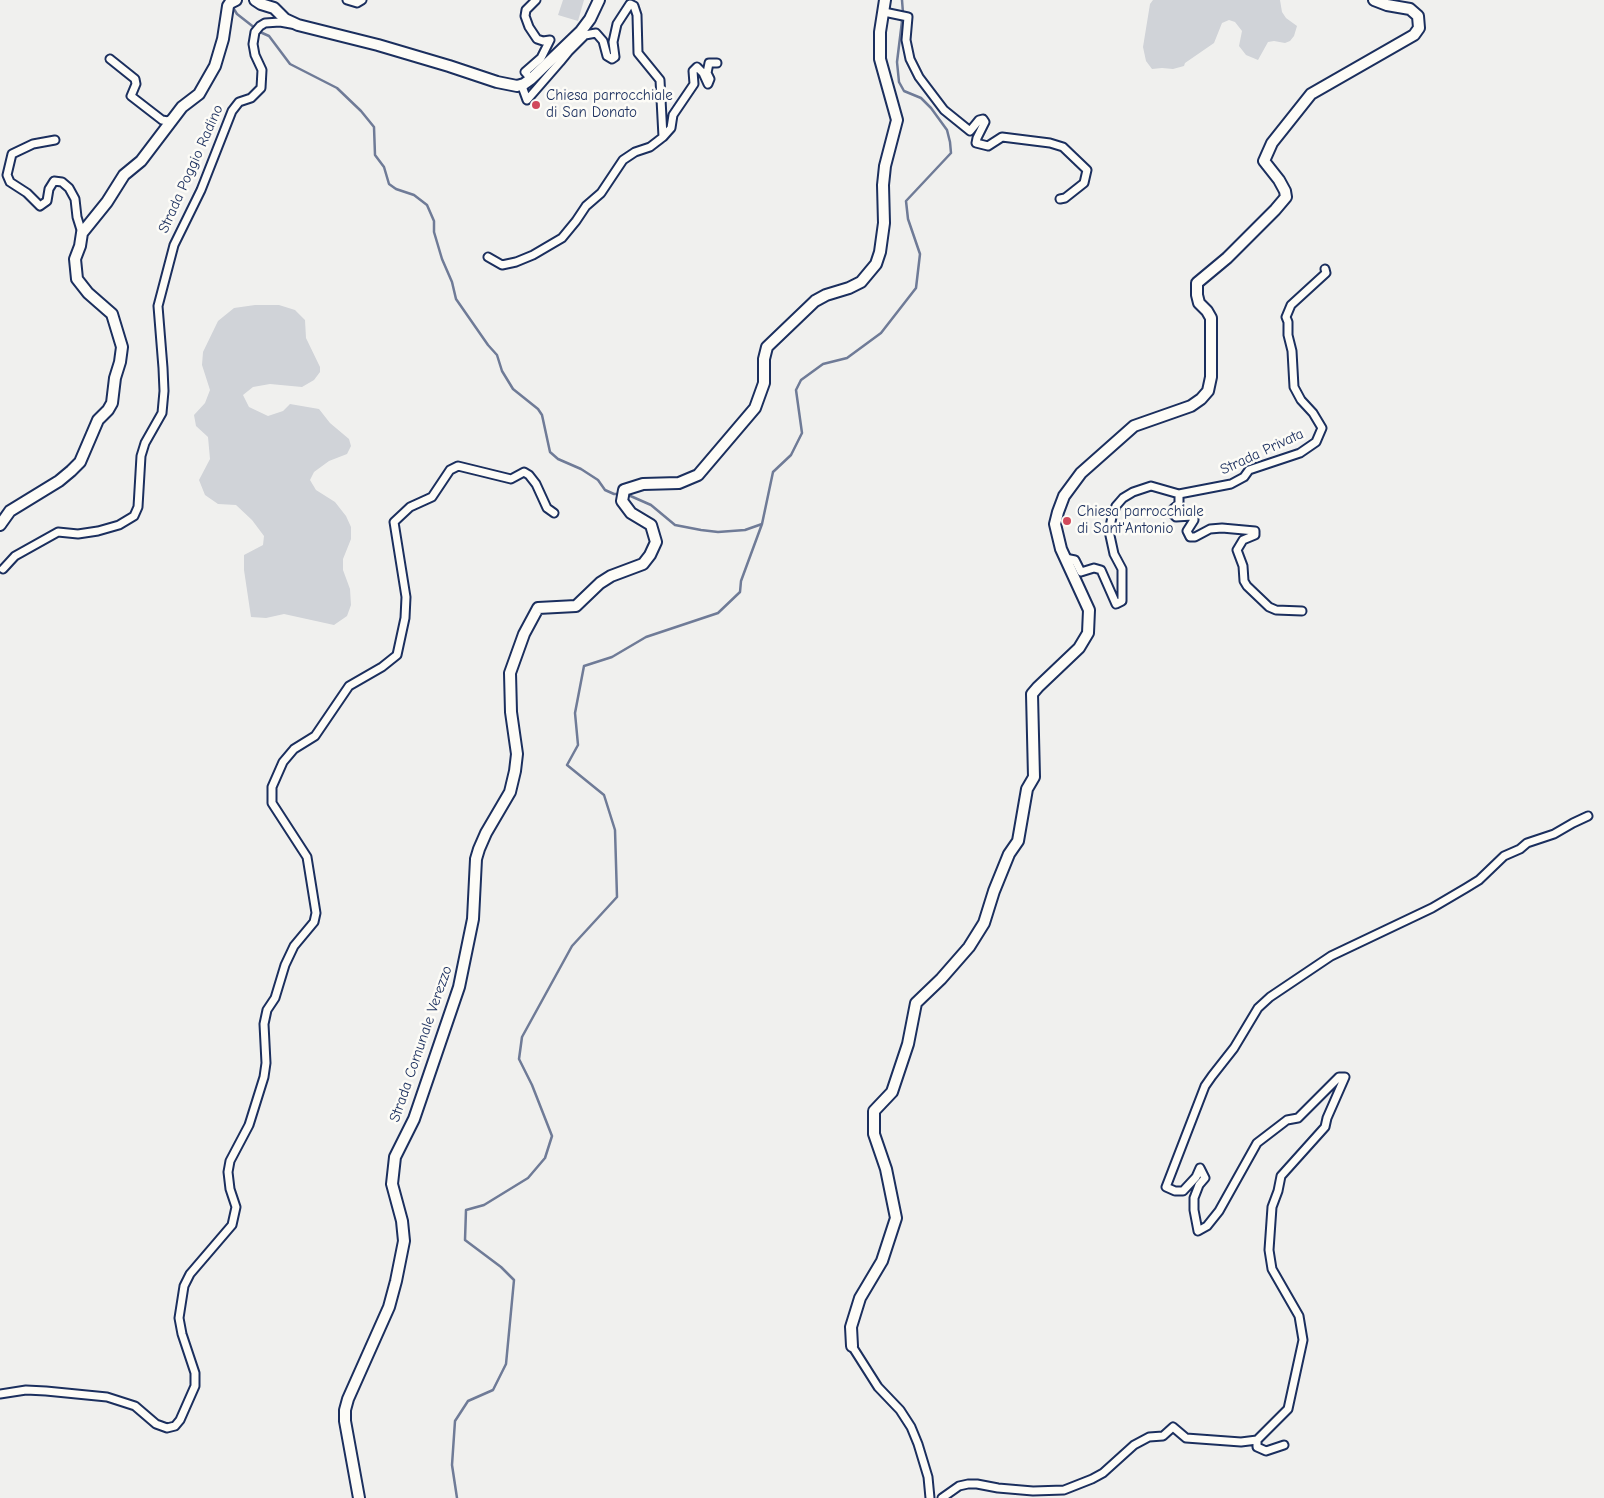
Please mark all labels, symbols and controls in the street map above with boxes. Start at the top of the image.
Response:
place label: Chiesa parrocchiale di San Donato [546,87,673,122]
marker: Chiesa parrocchiale di San Donato [530,99,542,111]
street label: Strada Poggio Radino [155,102,227,236]
street label: Strada Privata [1218,425,1306,479]
place label: Chiesa parrocchiale di Sant'Antonio [1077,503,1204,538]
marker: Chiesa parrocchiale di Sant'Antonio [1061,515,1073,527]
street label: Strada Comunale Verezzo [386,963,456,1125]

